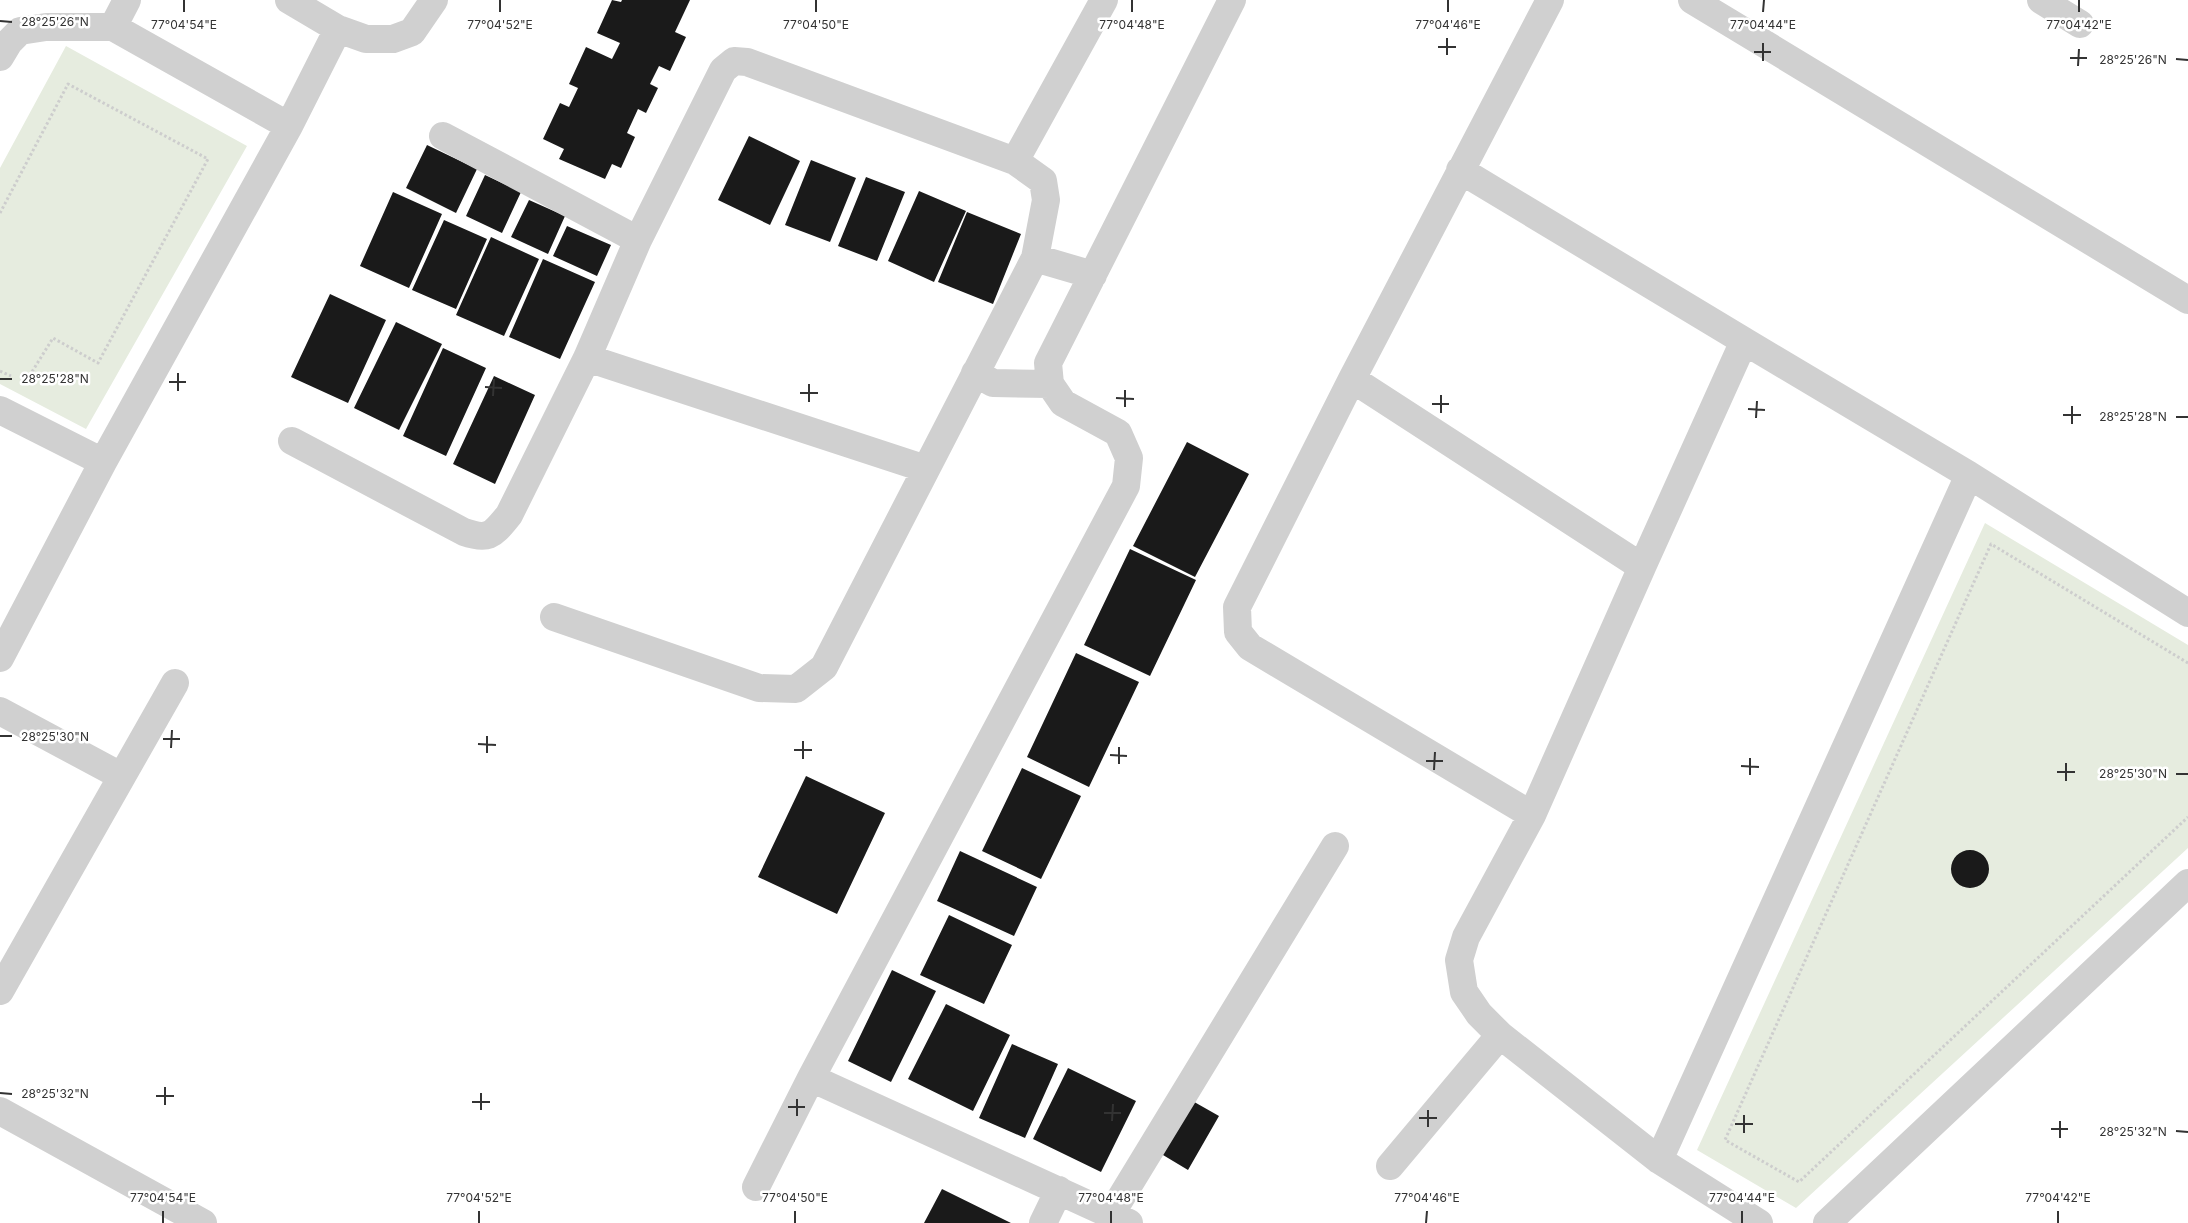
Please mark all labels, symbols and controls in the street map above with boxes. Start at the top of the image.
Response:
text: 28°25'26"N [21,14,89,29]
text: 77°04'54"E [151,17,217,32]
text: 77°04'52"E [467,17,533,32]
text: 77°04'50"E [783,17,849,32]
text: 77°04'48"E [1099,17,1165,32]
text: 77°04'46"E [1415,17,1481,32]
text: 77°04'44"E [1730,17,1796,32]
text: 77°04'42"E [2046,17,2112,32]
text: 28°25'26"N [2099,52,2167,67]
text: 28°25'28"N [21,371,89,386]
text: 28°25'28"N [2099,409,2167,424]
text: 28°25'30"N [21,729,89,744]
text: 28°25'30"N [2099,766,2167,781]
text: 28°25'32"N [21,1086,89,1101]
text: 28°25'32"N [2099,1124,2167,1139]
text: 77°04'54"E [130,1190,196,1205]
text: 77°04'52"E [446,1190,512,1205]
text: 77°04'50"E [762,1190,828,1205]
text: 77°04'48"E [1078,1190,1144,1205]
text: 77°04'46"E [1394,1190,1460,1205]
text: 77°04'44"E [1709,1190,1775,1205]
text: 77°04'42"E [2025,1190,2091,1205]

